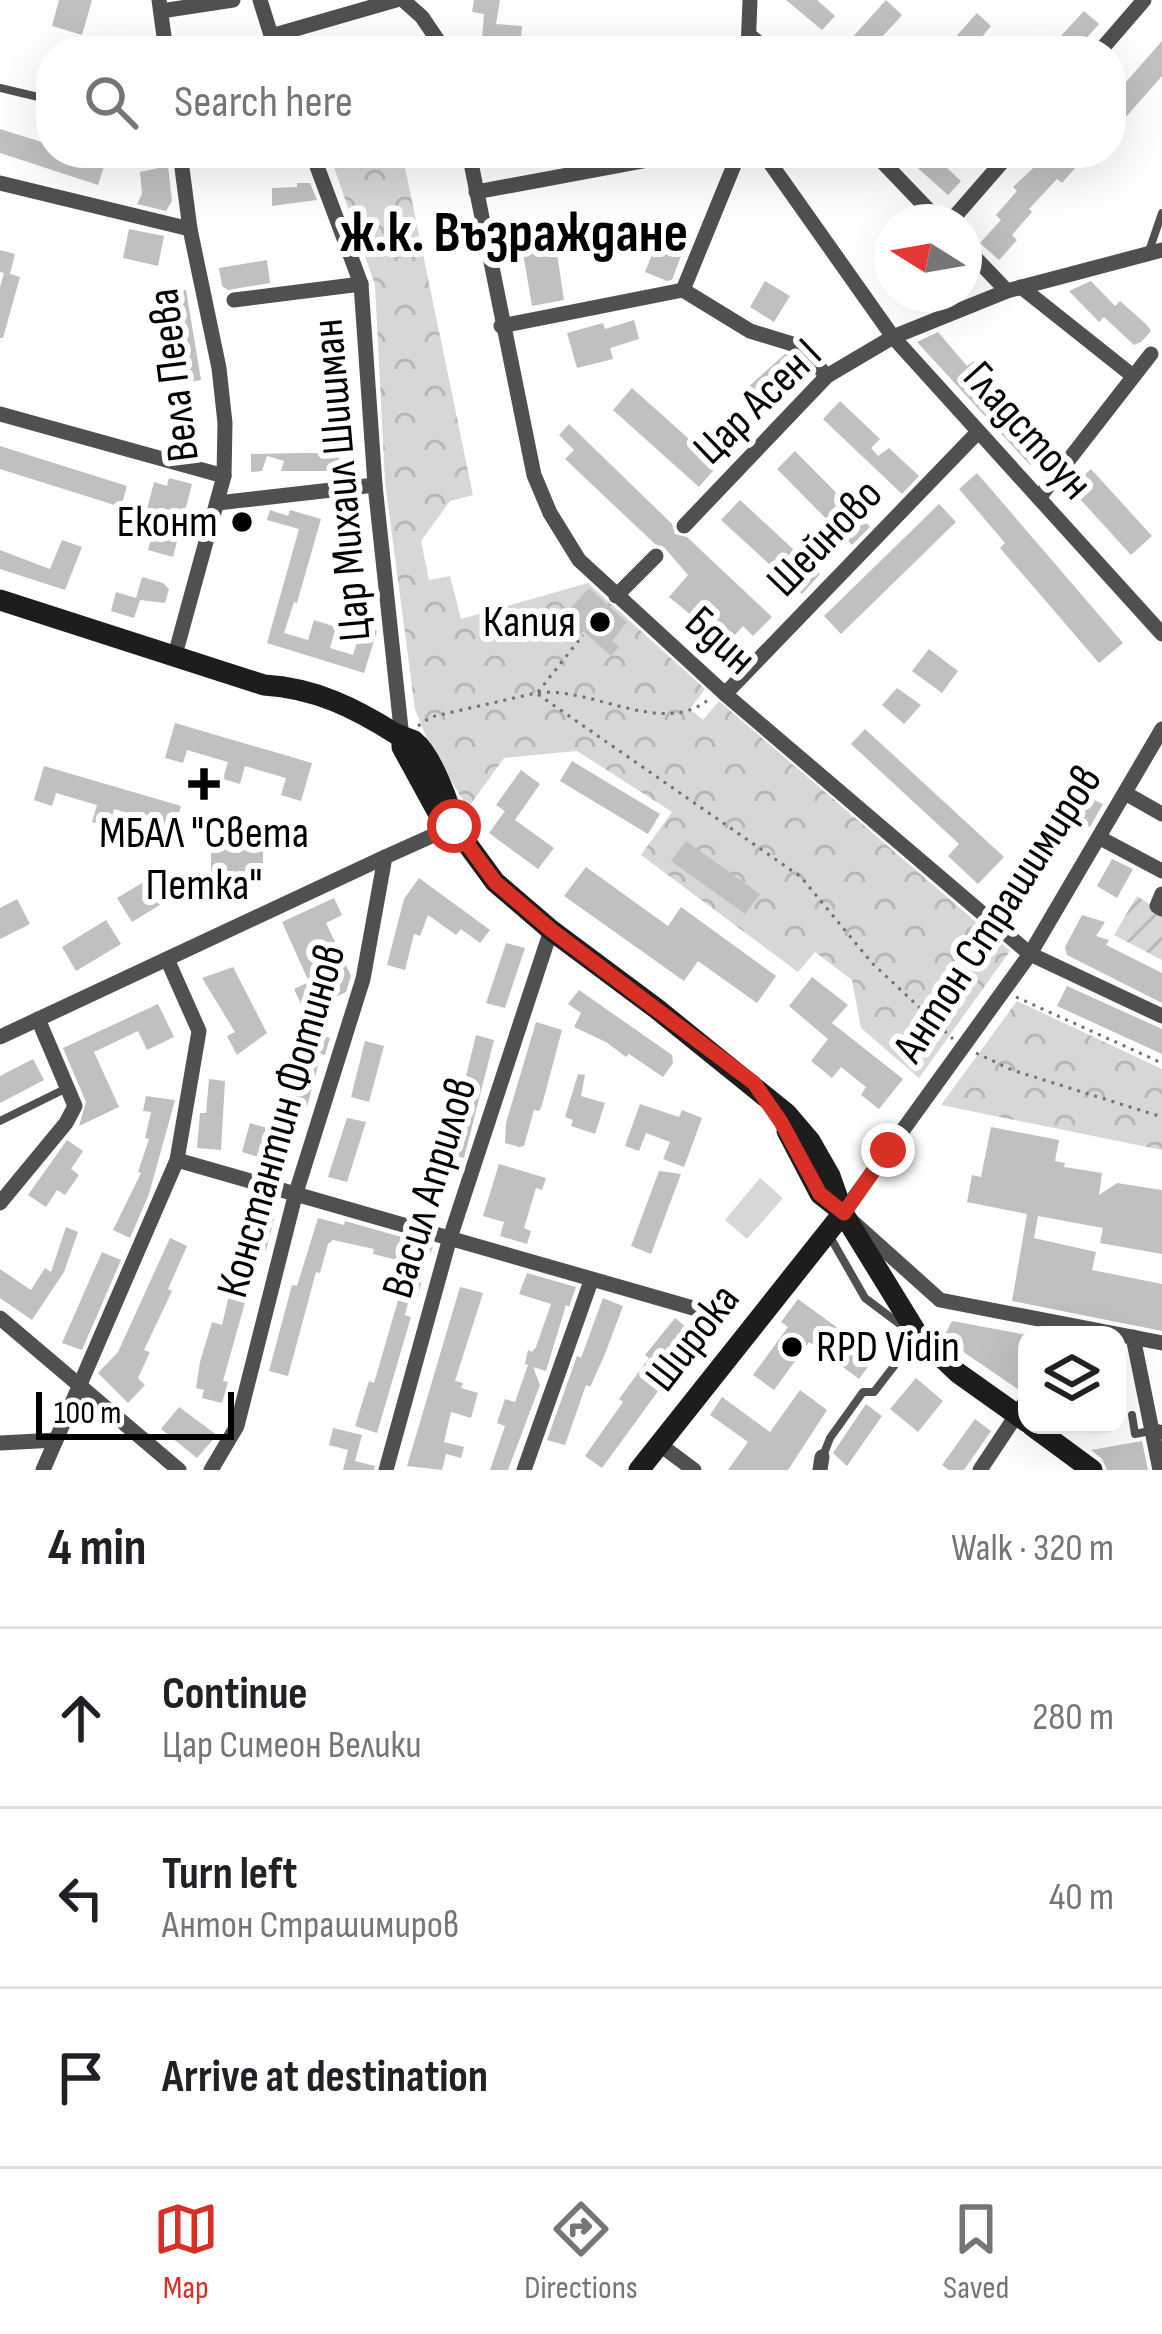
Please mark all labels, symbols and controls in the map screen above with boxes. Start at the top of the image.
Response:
search box [36,36,1126,168]
icon: search [78,69,144,135]
text: Search here [174,75,353,130]
district label: ж.к. Възраждане [340,200,688,268]
north arrow [874,204,982,312]
street label: Вела Пеева [136,285,212,465]
street label: Цар Михаил Шишман [301,316,383,644]
street label: Цар Асен I [682,328,834,476]
street label: Гладстоун [951,351,1103,511]
street label: Шейново [756,468,894,608]
place label: Еконт [117,495,218,550]
marker: Еконт [229,509,255,535]
place label: Капия [483,595,576,650]
street label: Бдин [673,595,767,687]
marker: Капия [587,609,613,635]
street label: Антон Страшимиров [881,755,1114,1074]
marker: МБАЛ "Света Петка" [188,768,220,800]
route start [427,799,481,853]
place label: МБАЛ "Света Петка" [99,806,309,913]
street label: Константин Фотинов [205,938,359,1304]
street label: Васил Априлов [370,1071,490,1305]
route end [861,1123,915,1177]
street label: Широка [634,1273,752,1403]
place label: RPD Vidin [816,1320,960,1375]
map controls [1018,1326,1126,1434]
button: layers [1018,1326,1126,1434]
marker: RPD Vidin [779,1334,805,1360]
scale bar [36,1386,234,1439]
text: 100 m [54,1393,121,1433]
text: 4 min [48,1518,147,1579]
text: Walk · 320 m [951,1525,1114,1572]
text: Continue [162,1667,308,1722]
icon: ahead [48,1685,114,1751]
text: 280 m [1032,1694,1114,1741]
text: Цар Симеон Велики [162,1722,422,1769]
text: Turn left [162,1847,297,1902]
icon: left [48,1865,114,1931]
text: 40 m [1049,1874,1114,1921]
text: Антон Страшимиров [162,1902,459,1949]
icon: arrive [48,2045,114,2111]
text: Arrive at destination [162,2050,488,2105]
tab: Map [153,2196,219,2308]
tab: Directions [524,2196,638,2308]
tab: Saved [943,2196,1009,2308]

